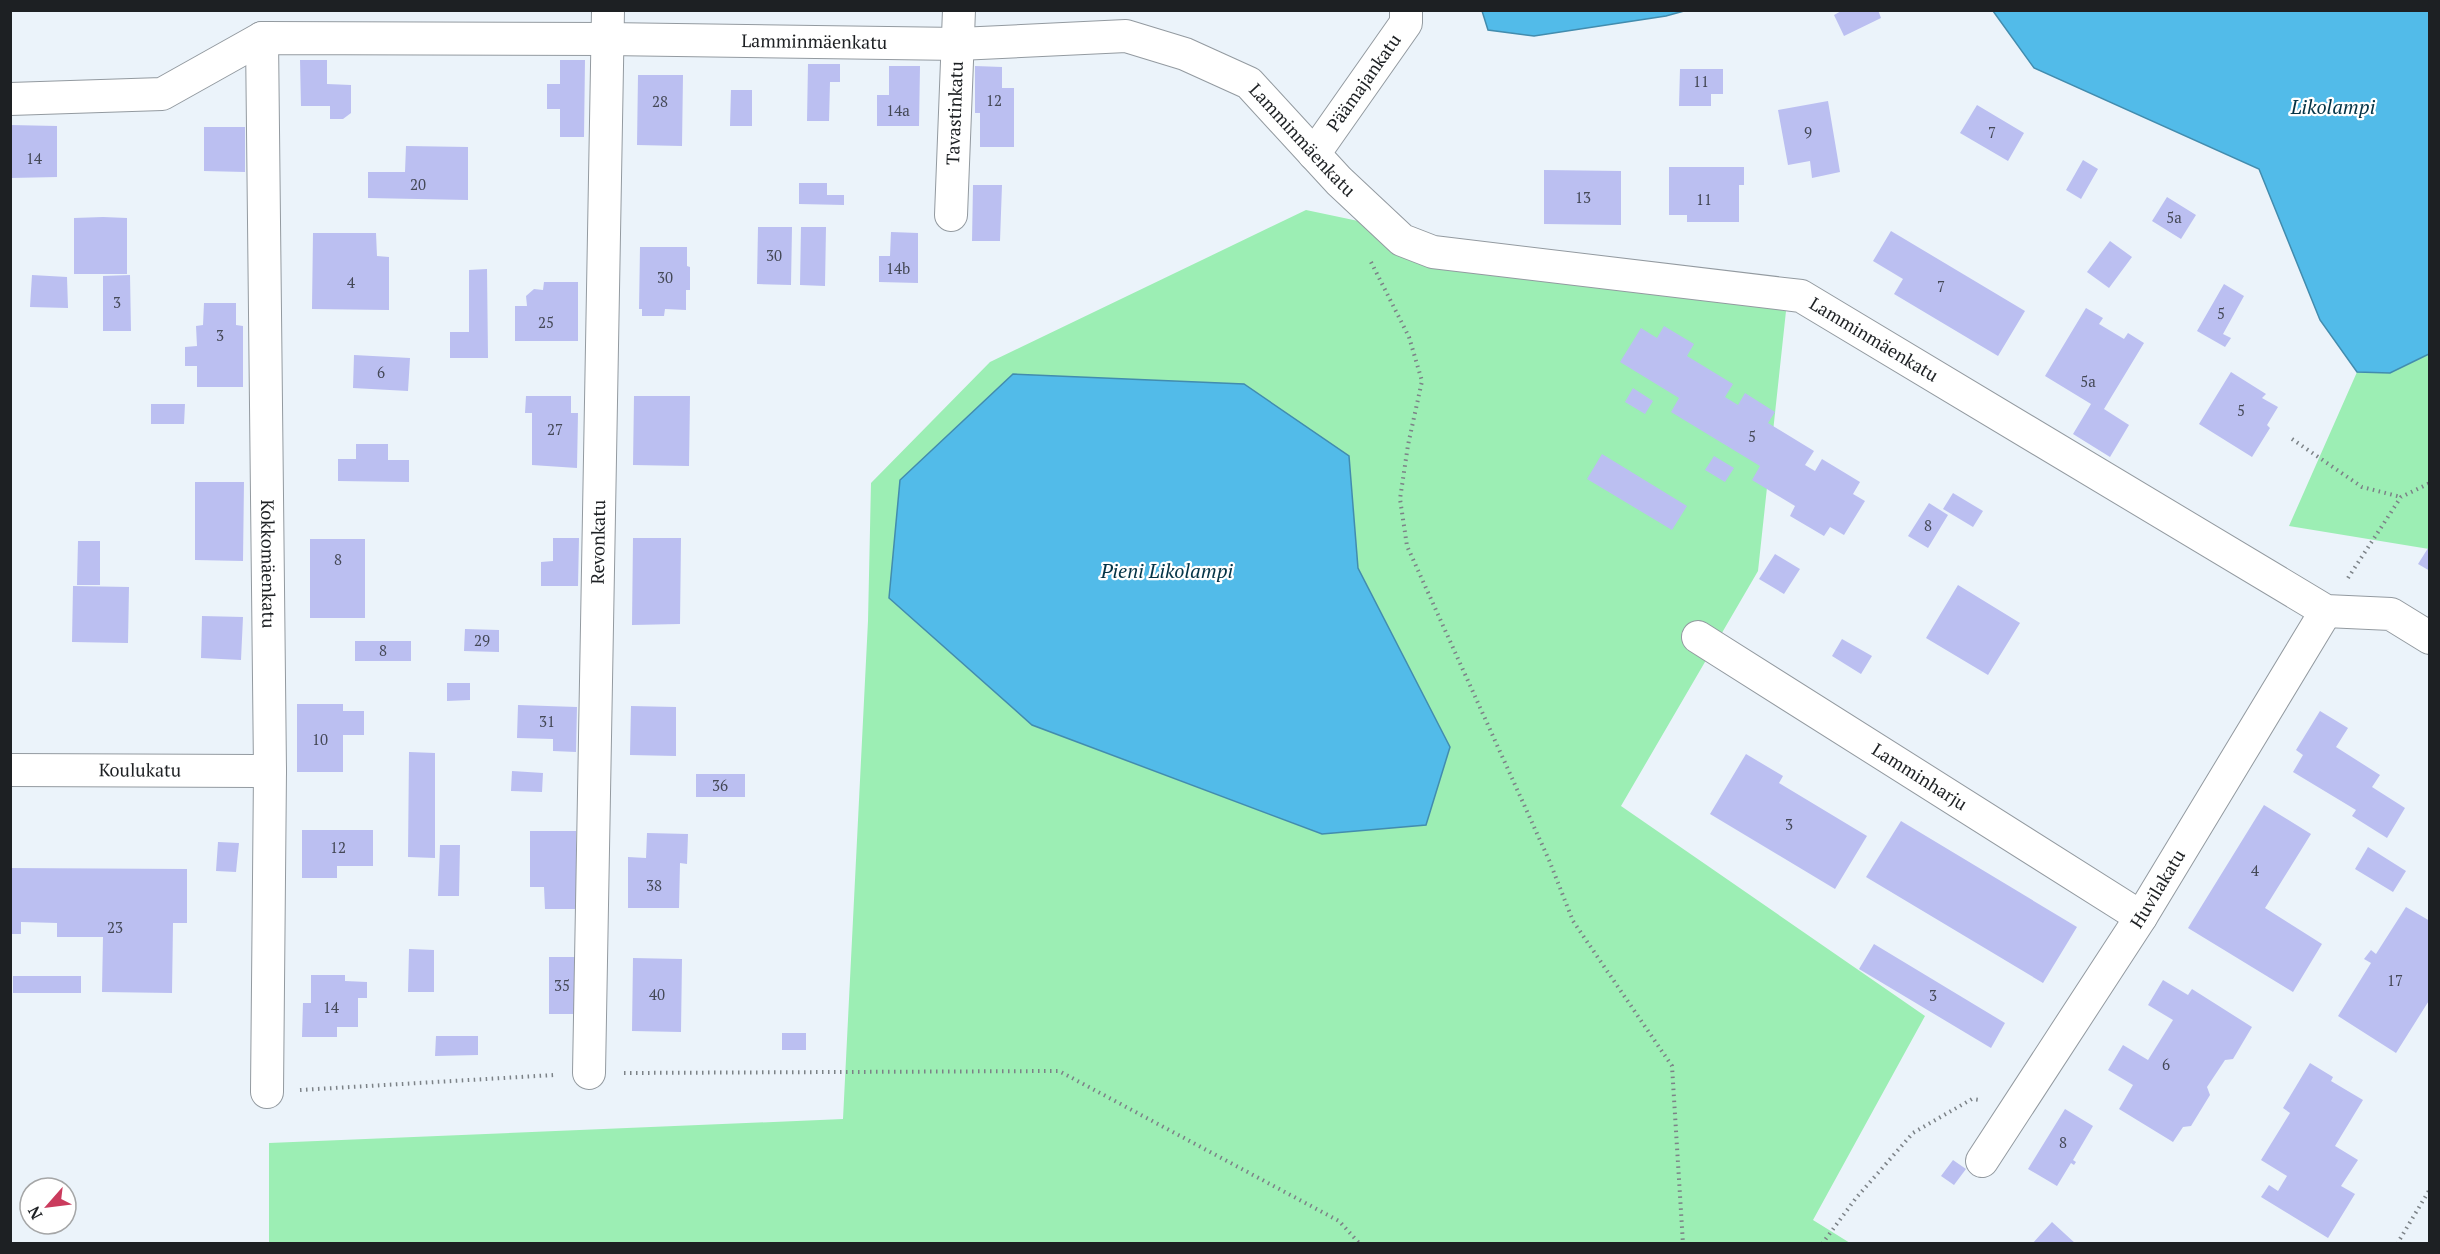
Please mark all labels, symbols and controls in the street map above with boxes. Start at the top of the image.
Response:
street label: Lamminmäenkatu [741,28,887,54]
street label: Päämajankatu [1321,29,1406,136]
street label: Tavastinkatu [940,61,968,165]
house number: 11 [1693,71,1709,91]
street label: Lamminmäenkatu [1244,78,1361,201]
house number: 12 [986,90,1002,110]
house number: 28 [652,91,668,111]
water label: Likolampi [2290,93,2376,120]
house number: 14a [886,100,910,120]
house number: 9 [1804,122,1812,142]
house number: 7 [1988,122,1996,142]
house number: 14 [26,148,42,168]
house number: 20 [410,174,426,194]
house number: 13 [1575,187,1591,207]
house number: 11 [1696,189,1712,209]
house number: 5a [2166,207,2182,227]
house number: 30 [766,245,782,265]
house number: 14b [886,258,910,278]
house number: 30 [657,267,673,287]
house number: 4 [347,272,355,292]
house number: 7 [1937,276,1945,296]
street label: Lamminmäenkatu [1806,291,1943,387]
house number: 3 [113,292,121,312]
house number: 5 [2217,303,2225,323]
house number: 25 [538,312,554,332]
house number: 3 [216,325,224,345]
house number: 6 [377,362,385,382]
house number: 5a [2080,371,2096,391]
house number: 5 [2237,400,2245,420]
house number: 27 [547,419,563,439]
house number: 5 [1748,426,1756,446]
street label: Kokkomäenkatu [256,499,281,629]
street label: Revonkatu [585,499,610,585]
house number: 8 [1924,515,1932,535]
house number: 8 [334,549,342,569]
water label: Pieni Likolampi [1100,557,1234,584]
house number: 29 [474,630,490,650]
house number: 8 [379,640,387,660]
house number: 31 [539,711,555,731]
house number: 10 [312,729,328,749]
street label: Lamminharju [1868,737,1972,815]
street label: Koulukatu [99,757,181,782]
house number: 36 [712,775,728,795]
house number: 3 [1785,814,1793,834]
house number: 12 [330,837,346,857]
street label: Huvilakatu [2124,845,2190,932]
house number: 4 [2251,860,2259,880]
house number: 38 [646,875,662,895]
house number: 23 [107,917,123,937]
house number: 17 [2387,970,2403,990]
house number: 35 [554,975,570,995]
house number: 40 [649,984,665,1004]
house number: 3 [1929,985,1937,1005]
house number: 14 [323,997,339,1017]
house number: 6 [2162,1054,2170,1074]
house number: 8 [2059,1132,2067,1152]
north arrow [18,1176,78,1236]
text: N [22,1203,47,1224]

